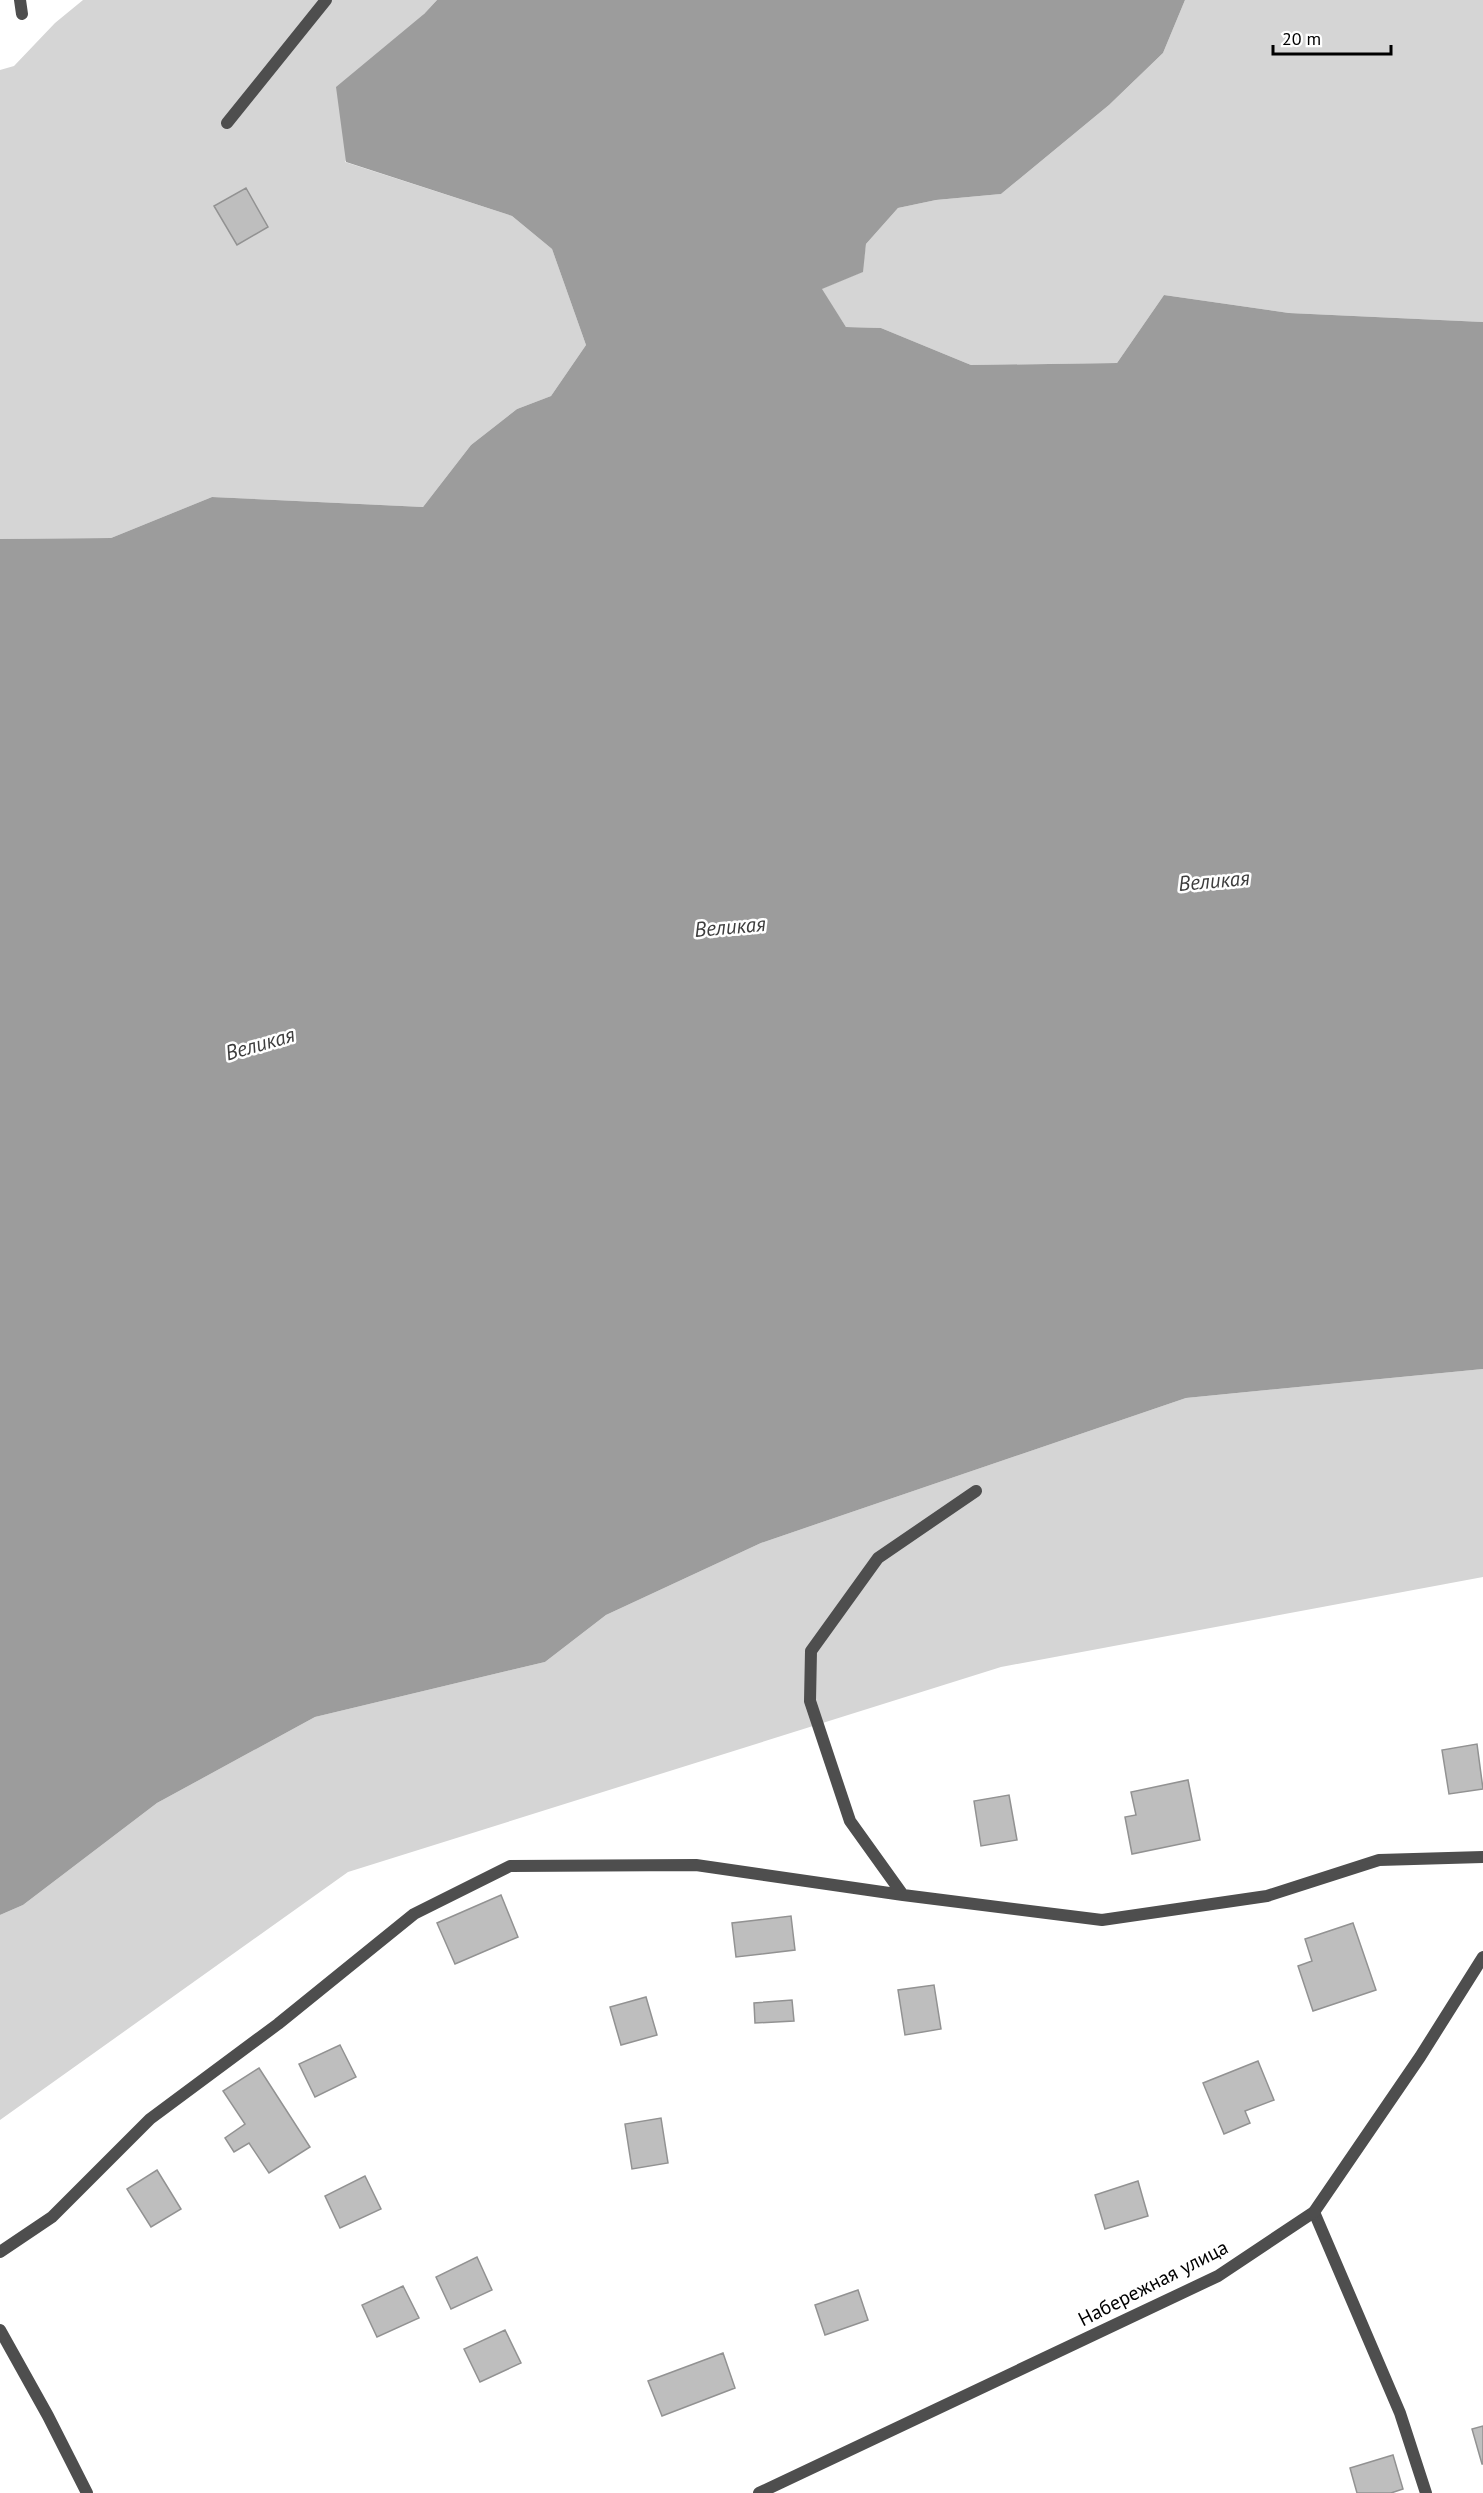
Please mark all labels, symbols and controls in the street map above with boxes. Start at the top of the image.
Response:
scale bar [1273,18,1392,56]
text: 20 m [1282,27,1321,50]
water label: Великая [1177,864,1251,897]
water label: Великая [693,910,767,943]
water label: Великая [222,1021,298,1066]
street label: Набережная улица [1074,2234,1232,2332]

